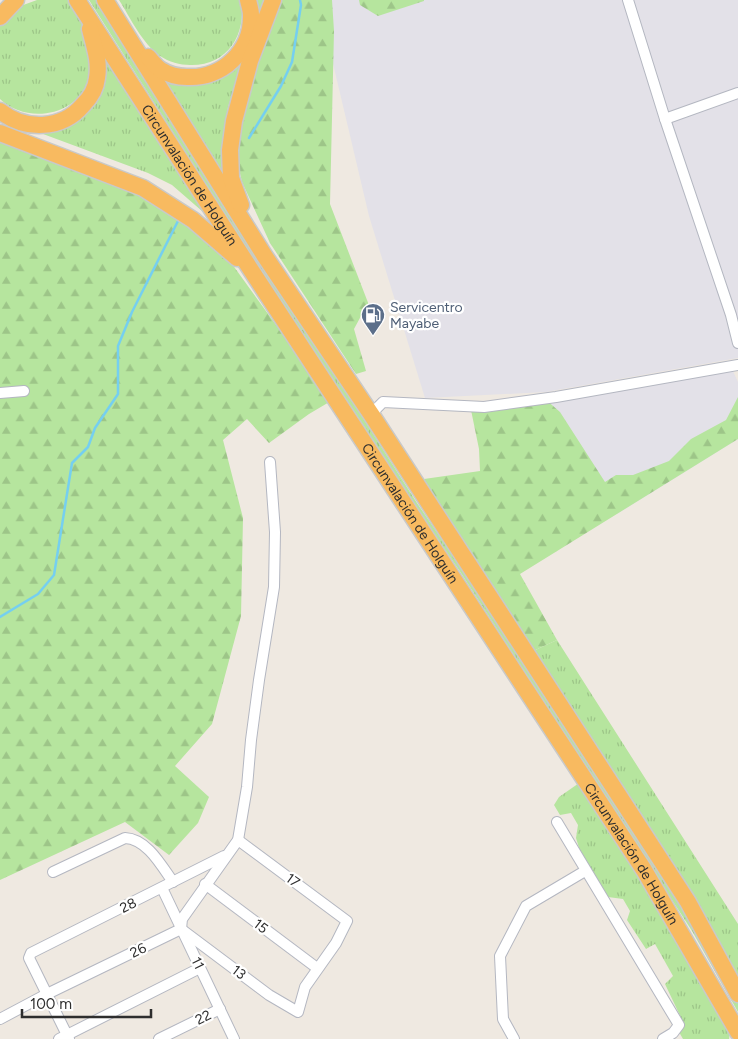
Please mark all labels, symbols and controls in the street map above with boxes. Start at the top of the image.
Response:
street label: Circunvalación de Holguín [138,102,241,249]
place label: Servicentro Mayabe [390,299,463,332]
fuel station icon: Servicentro Mayabe [360,302,386,336]
street label: Circunvalación de Holguín [358,440,462,587]
street label: Circunvalación de Holguín [580,780,682,928]
street label: 17 [282,870,303,891]
street label: 28 [117,894,139,917]
street label: 15 [250,915,271,937]
street label: 26 [127,939,149,962]
street label: 11 [187,954,208,972]
street label: 13 [228,962,249,983]
scale bar [22,986,151,1018]
text: 100 m [30,995,72,1013]
street label: 22 [192,1006,214,1029]

